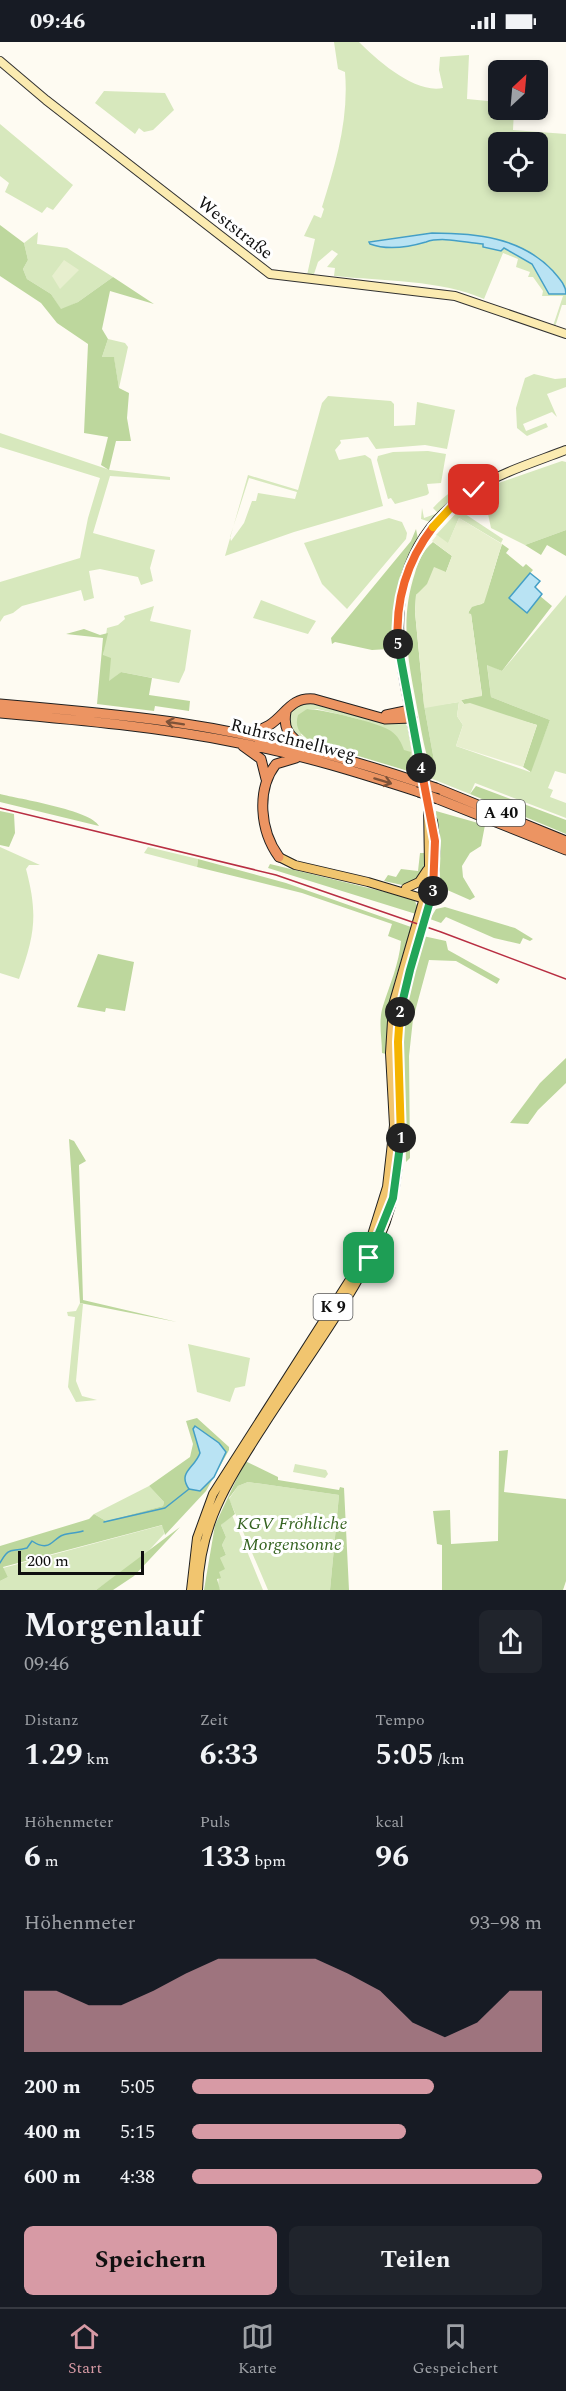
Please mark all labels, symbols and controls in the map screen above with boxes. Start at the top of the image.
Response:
text: 09:46 [30,5,85,38]
north arrow [488,60,548,120]
map controls [488,60,548,192]
button: locate [488,132,548,192]
street label: Weststraße [191,190,279,266]
pin [448,464,499,515]
icon: check [457,473,490,506]
pin: 5 [383,629,413,659]
text: 5 [394,632,402,656]
street label: Ruhrschnellweg [227,711,359,769]
one-way arrow [165,717,185,728]
pin: 4 [406,753,436,783]
text: 4 [417,756,425,780]
one-way arrow [373,776,392,787]
road number: A 40 [477,800,525,826]
pin: 3 [418,876,448,906]
text: 3 [429,879,437,903]
pin: 2 [385,997,415,1027]
text: 2 [396,1000,404,1024]
pin: 1 [386,1123,416,1153]
text: 1 [397,1126,405,1150]
pin [343,1232,394,1283]
icon: arrive [352,1241,385,1274]
road number: K 9 [314,1294,352,1320]
park label: KGV Fröhliche Morgensonne [237,1510,347,1558]
scale bar [18,1548,144,1576]
text: 200 m [27,1549,69,1573]
text: Morgenlauf [24,1601,203,1651]
button: share [479,1610,542,1673]
text: 09:46 [24,1649,69,1679]
text: Distanz [24,1708,79,1732]
text: Zeit [200,1708,228,1732]
text: Tempo [375,1708,425,1732]
text: 1.29 [24,1732,83,1778]
text: 6:33 [200,1732,258,1778]
text: 5:05 [375,1732,434,1778]
text: km [83,1747,109,1771]
text: /km [434,1747,465,1771]
text: Höhenmeter [24,1810,113,1834]
text: Puls [200,1810,230,1834]
text: kcal [375,1810,404,1834]
text: 6 [24,1834,41,1880]
text: 133 [200,1834,250,1880]
text: 96 [375,1834,409,1880]
text: m [41,1849,59,1873]
text: bpm [250,1849,286,1873]
text: Höhenmeter [24,1908,136,1938]
text: 93–98 m [470,1908,542,1938]
text: 200 m [24,2072,81,2102]
text: 5:05 [120,2072,155,2102]
text: 400 m [24,2117,81,2147]
text: 5:15 [120,2117,155,2147]
text: 600 m [24,2162,81,2192]
text: 4:38 [120,2162,155,2192]
button: Speichern [24,2226,277,2295]
button: Teilen [289,2226,542,2295]
tab: Start [68,2320,102,2380]
tab: Karte [238,2320,277,2380]
tab: Gespeichert [412,2320,498,2380]

